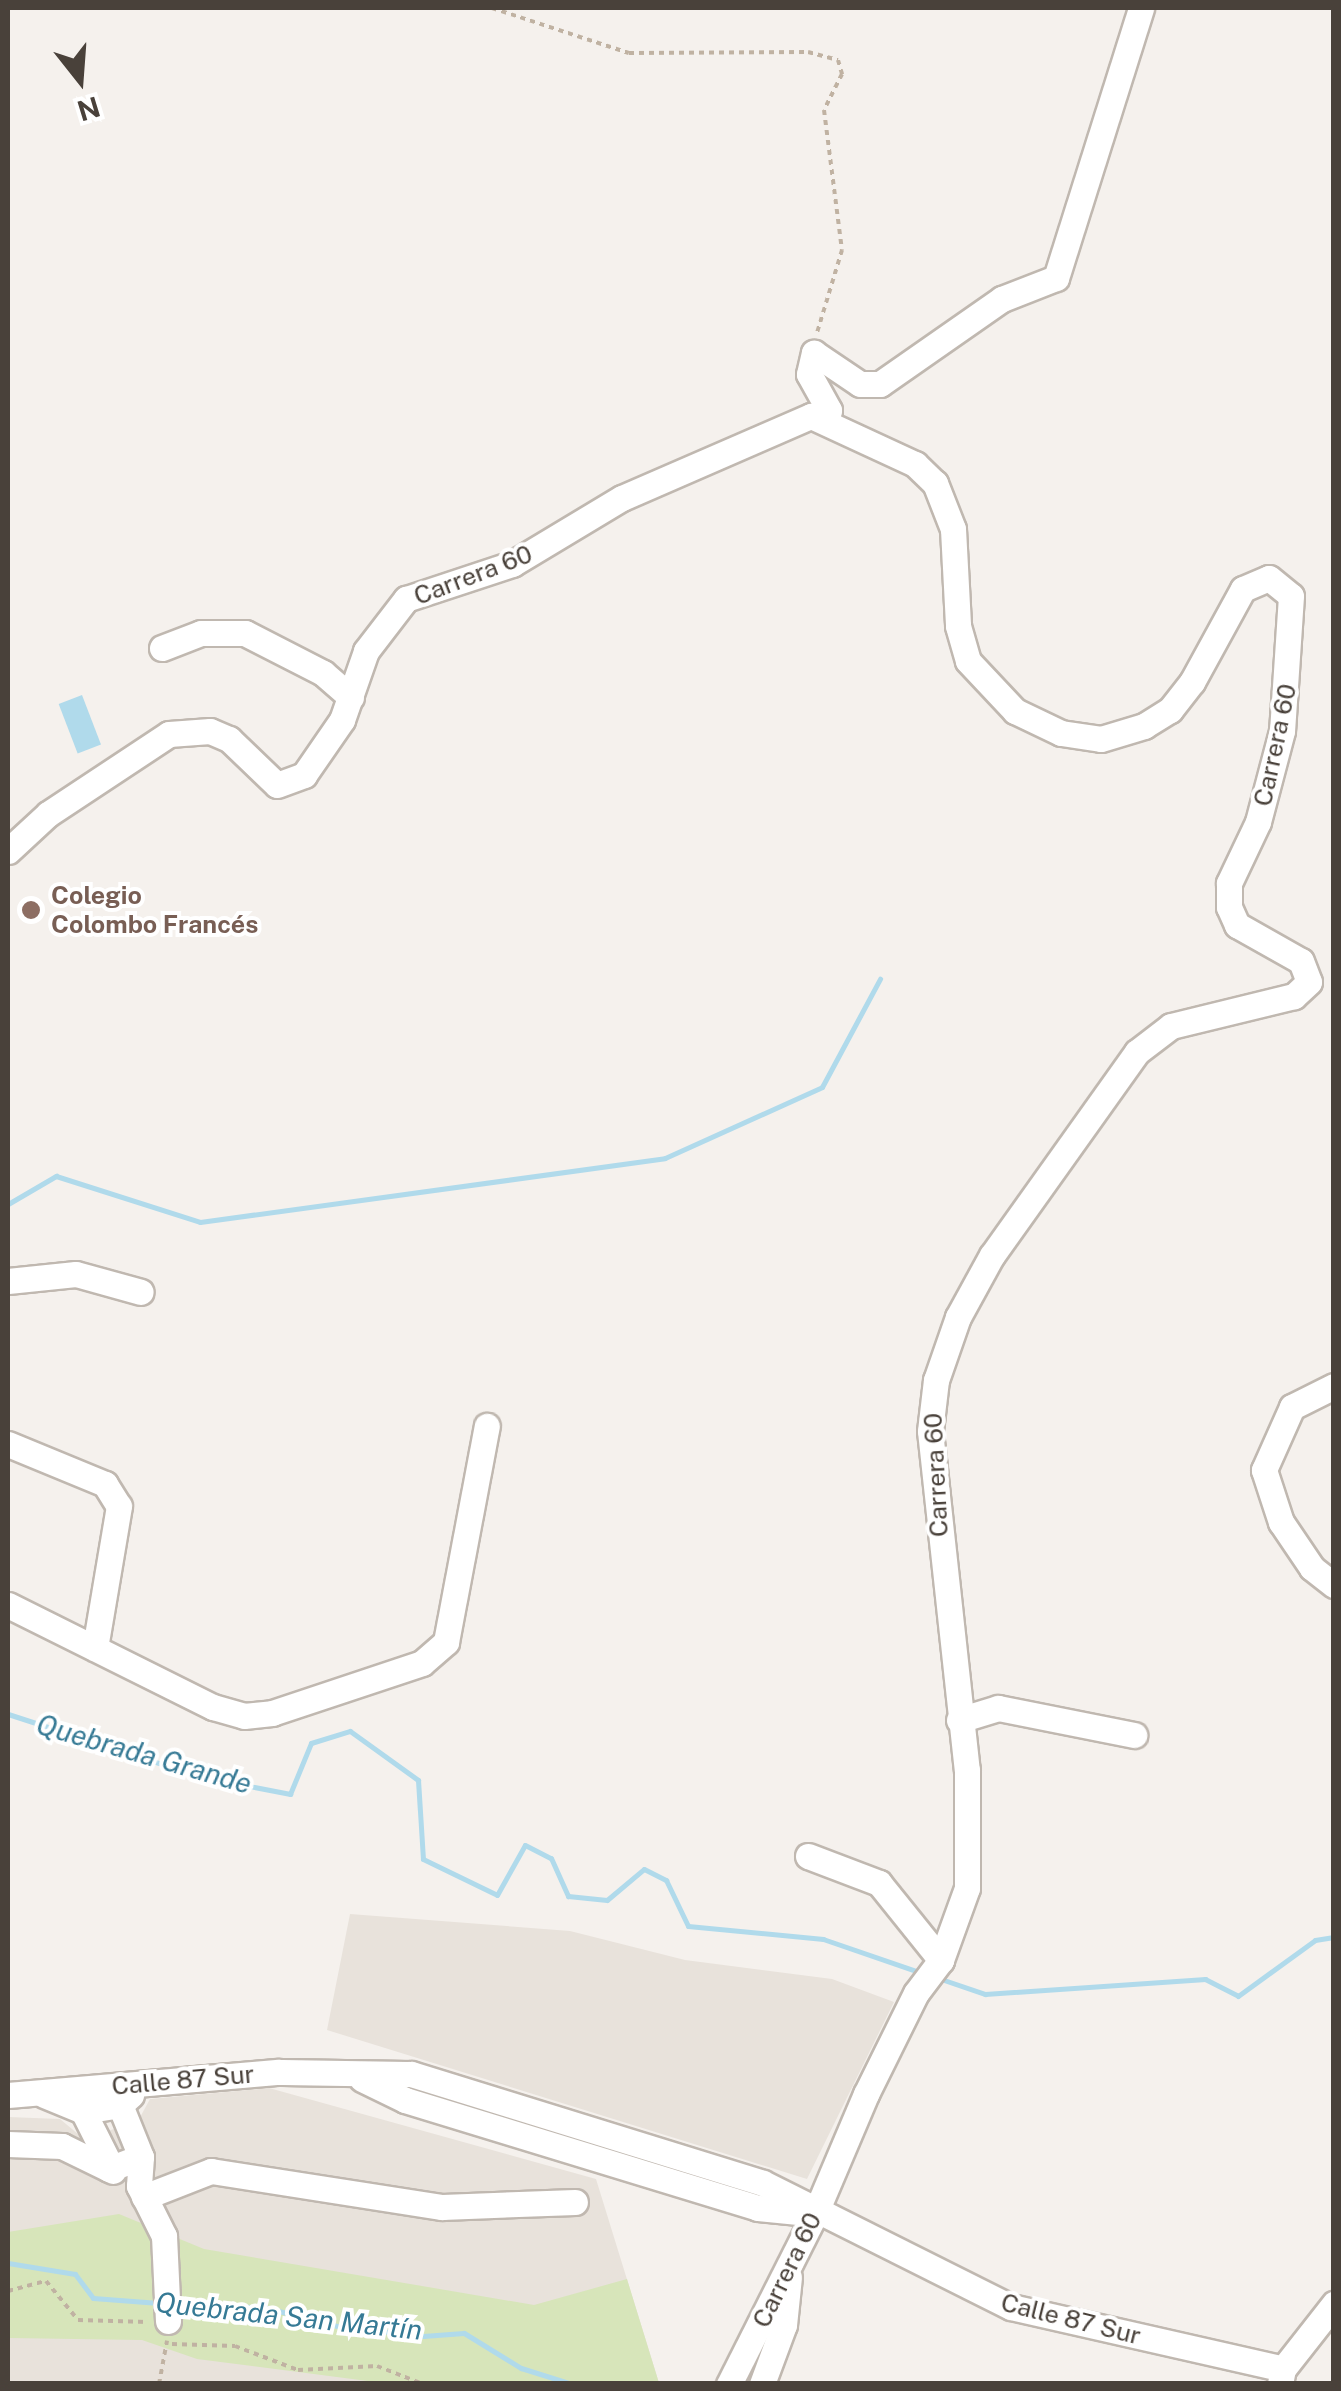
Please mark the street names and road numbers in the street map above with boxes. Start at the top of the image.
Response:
street label: Carrera 60 [410,539,536,611]
street label: Carrera 60 [1247,681,1303,809]
street label: Carrera 60 [918,1412,954,1538]
street label: Calle 87 Sur [110,2059,256,2101]
street label: Carrera 60 [746,2208,828,2332]
street label: Calle 87 Sur [998,2287,1144,2351]

